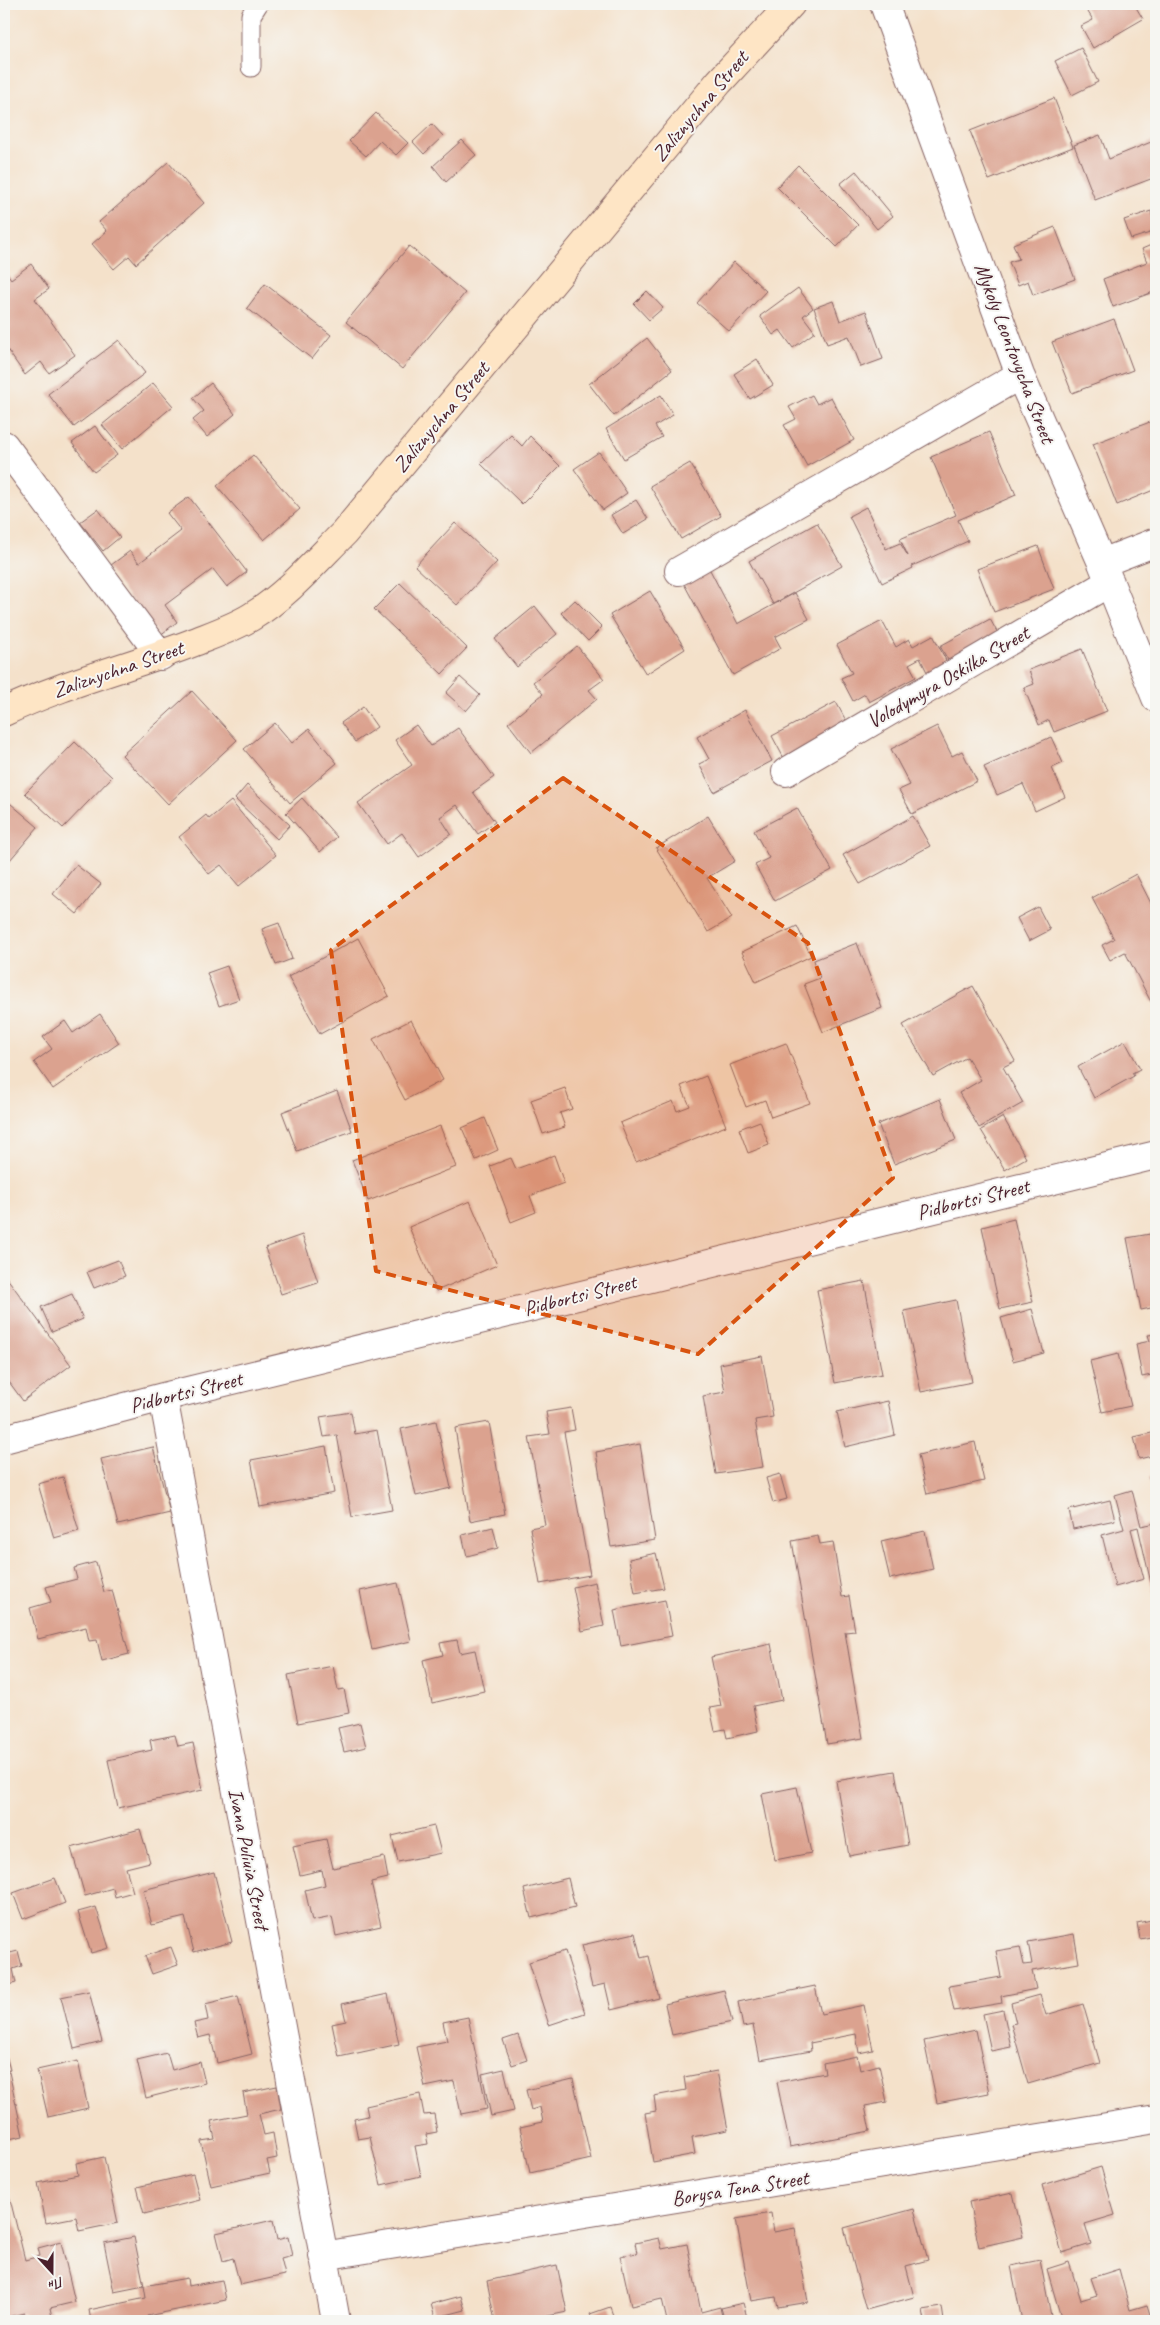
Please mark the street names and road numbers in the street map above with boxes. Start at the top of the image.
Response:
street label: Zaliznychna Street [646,44,755,167]
street label: Mykoly Leontovycha Street [969,259,1062,449]
street label: Zaliznychna Street [387,355,496,478]
street label: Volodymyra Oskilka Street [862,619,1036,734]
street label: Zaliznychna Street [49,634,189,703]
street label: Pidbortsi Street [914,1172,1034,1225]
street label: Pidbortsi Street [521,1268,641,1321]
street label: Pidbortsi Street [127,1365,247,1418]
street label: Ivana Puliuia Street [223,1786,276,1935]
street label: Borysa Tena Street [670,2164,812,2212]

